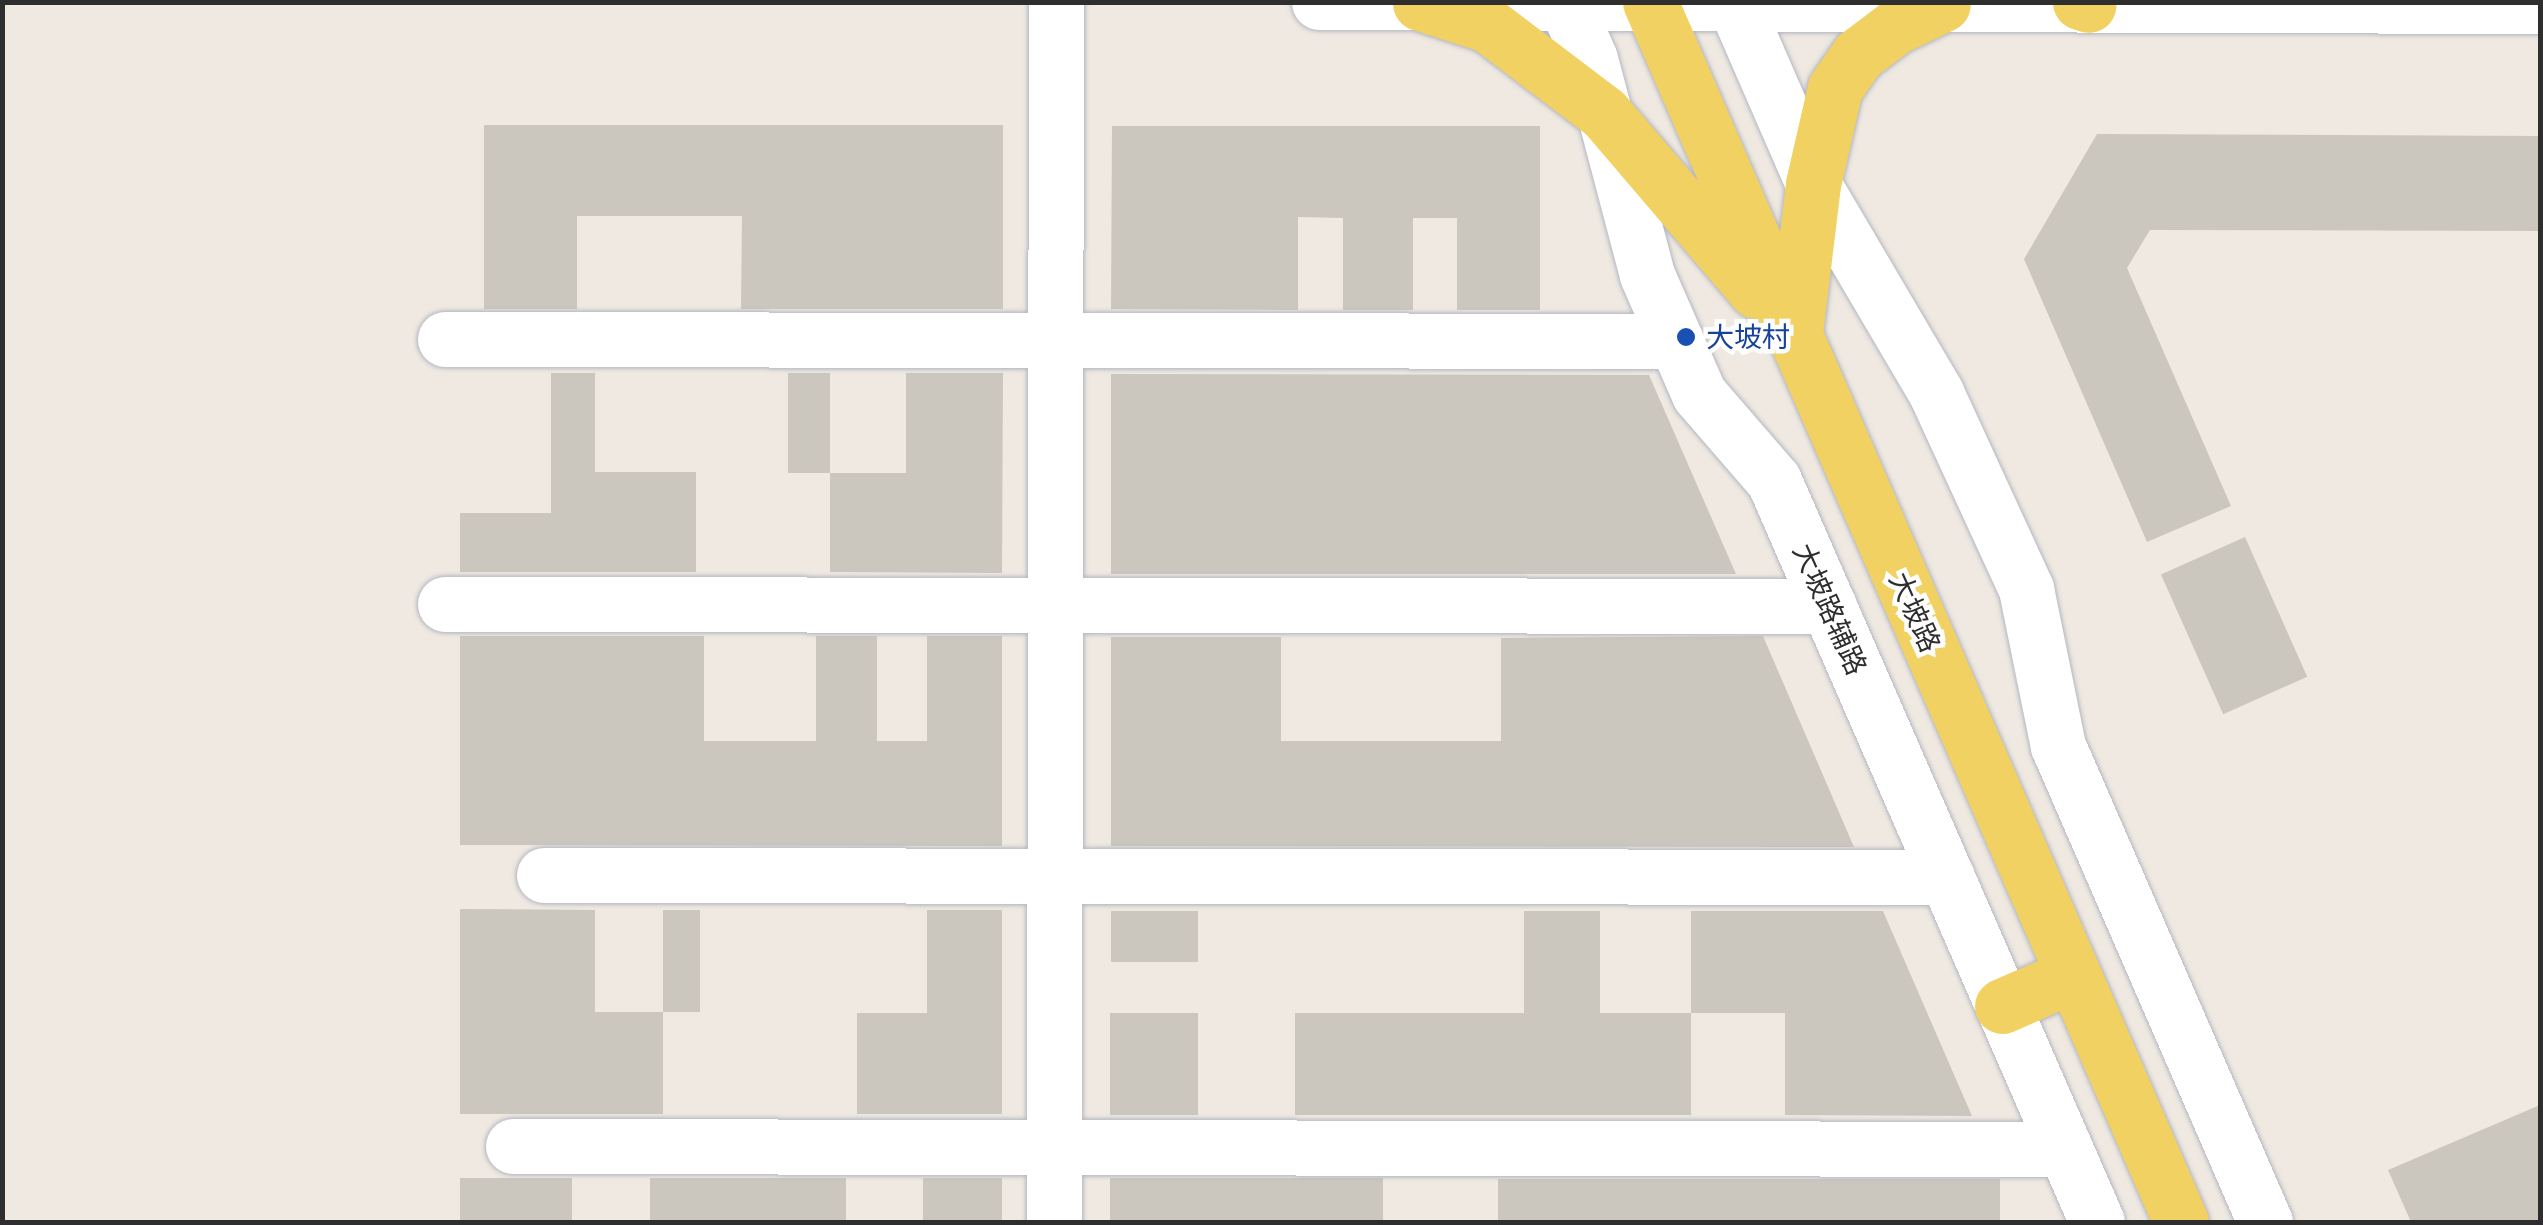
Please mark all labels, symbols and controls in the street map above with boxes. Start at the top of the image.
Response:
place label: 大坡村 [1706,320,1790,354]
marker: 大坡村 [1675,326,1697,348]
street label: 大坡路辅路 [1786,538,1874,680]
street label: 大坡路 [1883,567,1947,657]

